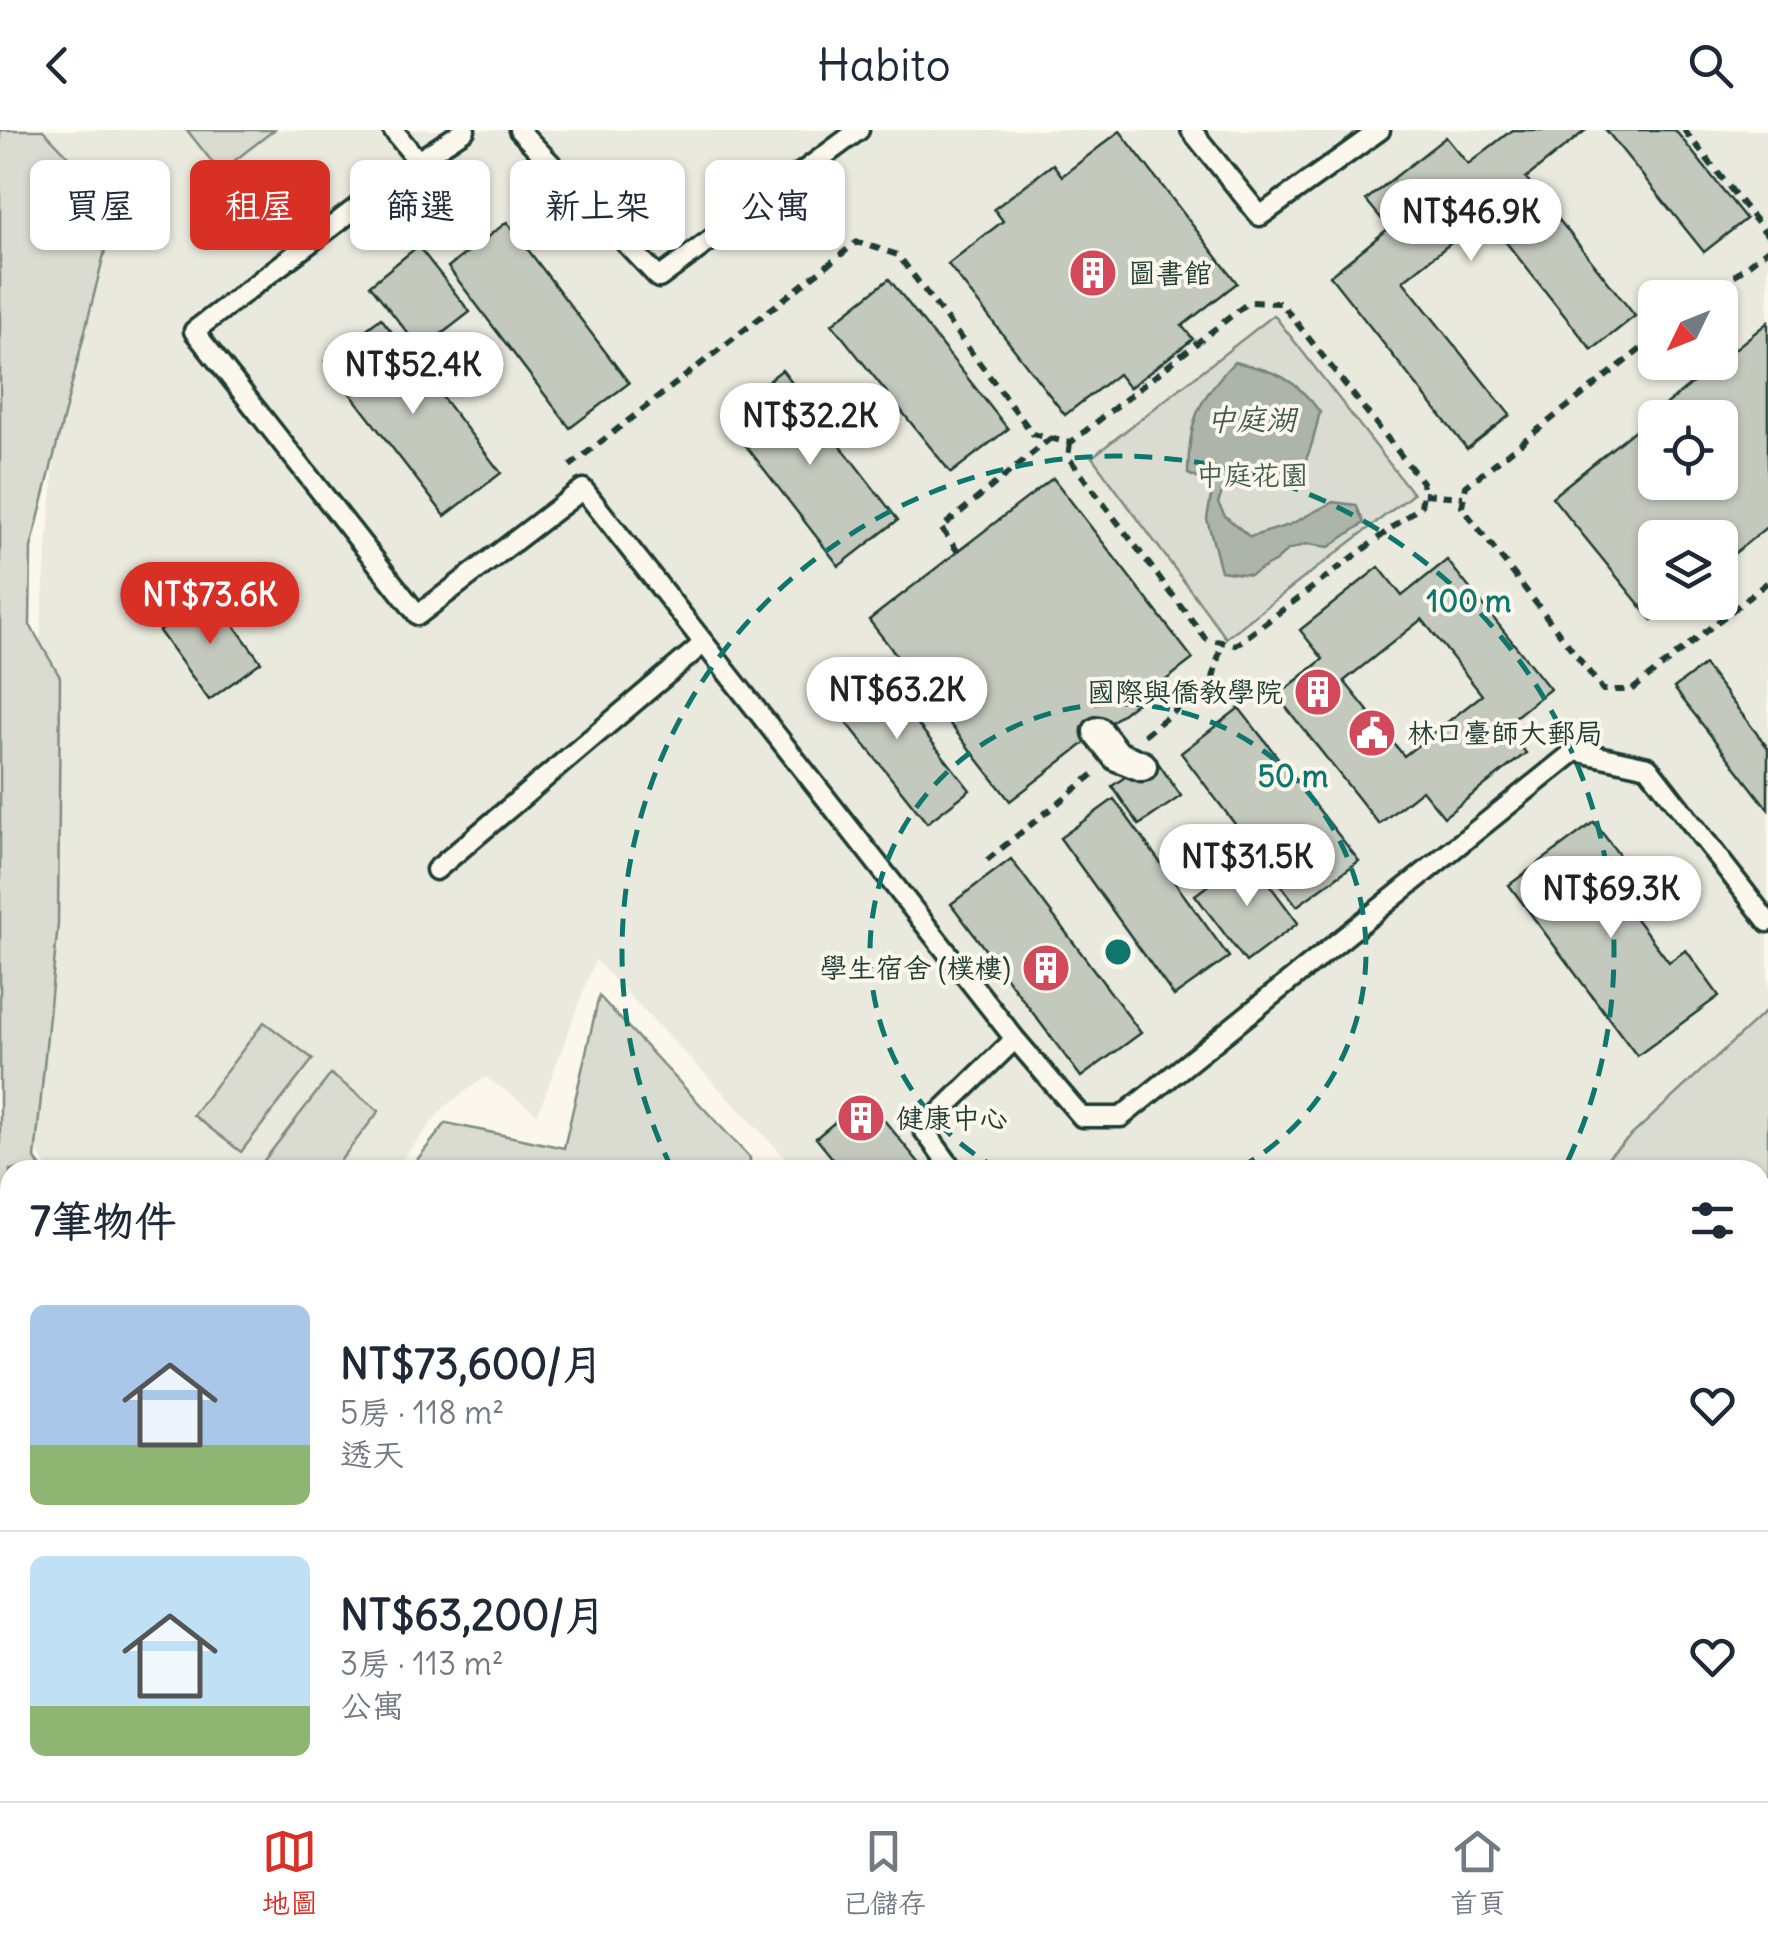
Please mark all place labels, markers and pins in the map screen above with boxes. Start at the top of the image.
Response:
pin: NT$46.9K [1368,179,1574,264]
building icon: 圖書館 [1067,247,1119,299]
place label: 圖書館 [1128,255,1212,291]
pin: NT$52.4K [310,332,516,417]
pin: NT$32.2K [707,383,913,468]
pin: NT$73.6K [107,562,313,647]
pin: NT$63.2K [794,657,1000,742]
building icon: 國際與僑教學院 [1292,666,1344,718]
place label: 國際與僑教學院 [1087,674,1283,710]
public building icon: 林口臺師大郵局 [1346,707,1398,759]
place label: 林口臺師大郵局 [1407,715,1603,751]
pin: NT$31.5K [1144,824,1350,909]
pin: NT$69.3K [1508,856,1714,941]
centre of rings [1100,934,1136,970]
building icon: 學生宿舍 (樸樓) [1020,942,1072,994]
place label: 學生宿舍 (樸樓) [819,950,1011,986]
building icon: 健康中心 [835,1092,887,1144]
place label: 健康中心 [896,1100,1008,1136]

